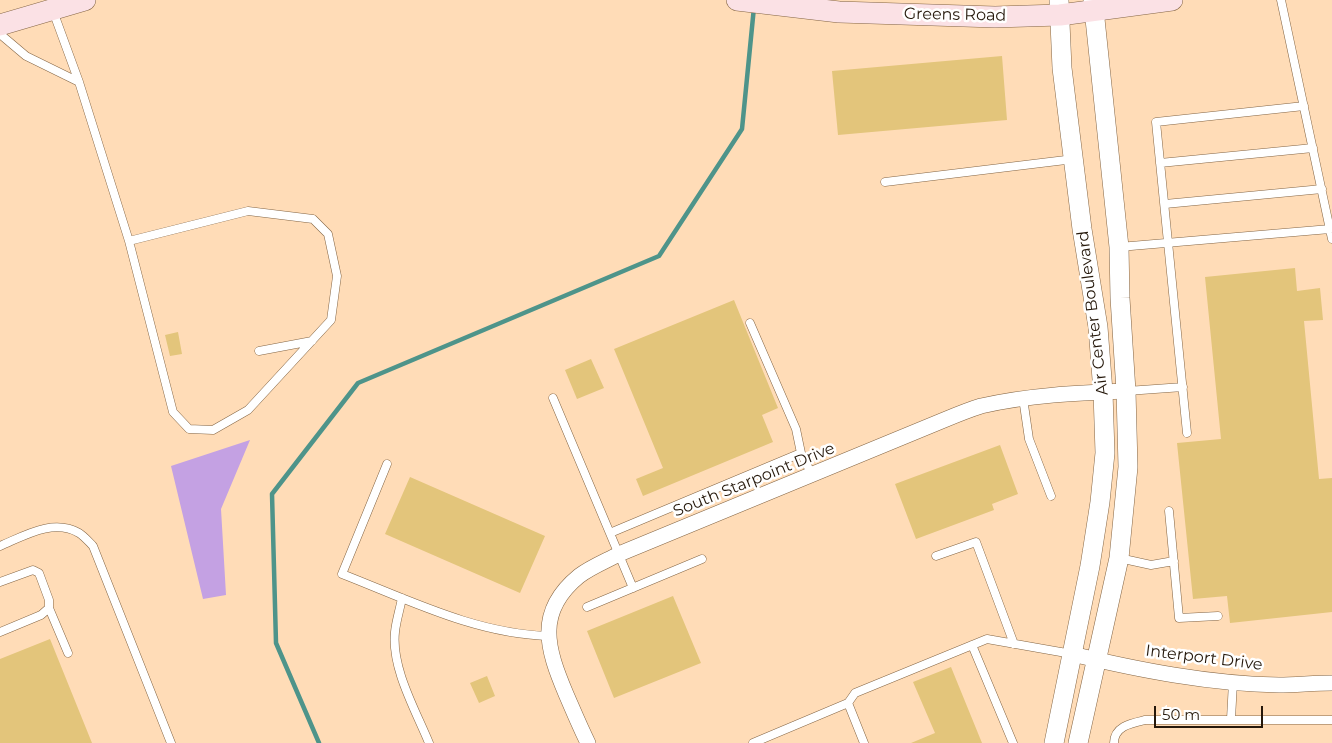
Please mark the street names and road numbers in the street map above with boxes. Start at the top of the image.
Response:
street label: Greens Road [904,5,1006,25]
street label: Air Center Boulevard [1073,230,1113,396]
street label: South Starpoint Drive [670,439,838,521]
street label: Interport Drive [1144,641,1264,675]

